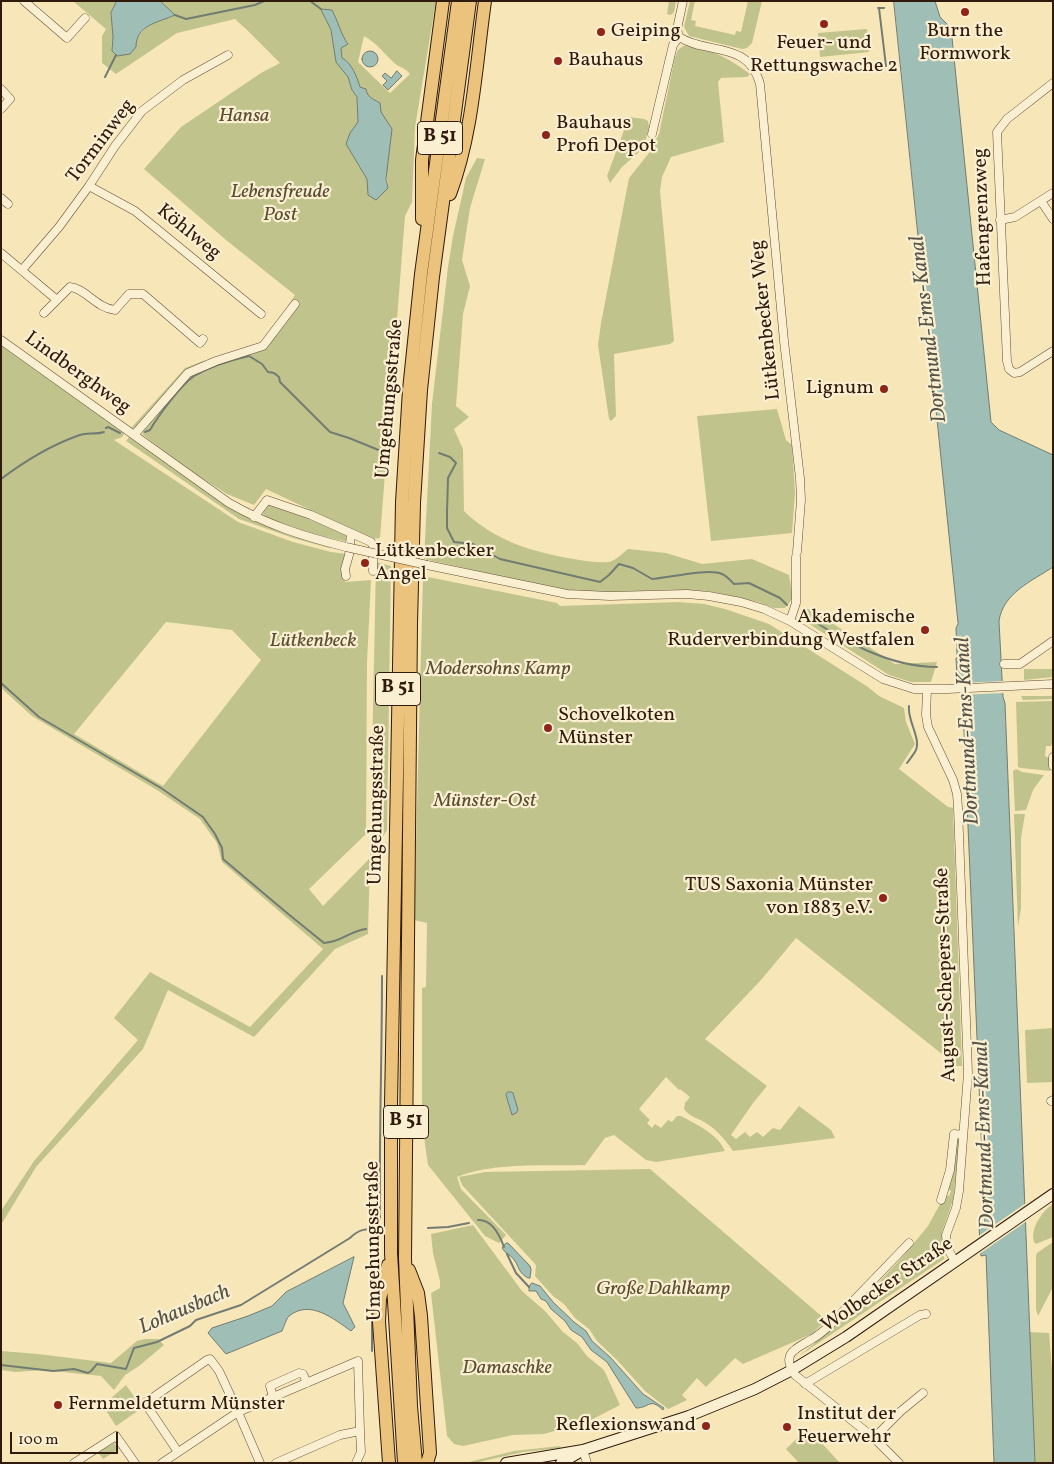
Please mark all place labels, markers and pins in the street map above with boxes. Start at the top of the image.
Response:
marker: Burn the Formwork [959,6,971,18]
marker: Feuer- und Rettungswache 2 [818,18,830,30]
place label: Geiping [611,20,681,44]
place label: Burn the Formwork [919,20,1011,67]
marker: Geiping [595,26,607,38]
place label: Feuer- und Rettungswache 2 [750,32,898,79]
place label: Bauhaus [568,49,643,73]
marker: Bauhaus [552,55,564,67]
place label: Bauhaus Profi Depot [556,112,656,159]
marker: Bauhaus Profi Depot [540,129,552,141]
place label: Lignum [806,377,874,401]
marker: Lignum [878,383,890,395]
place label: Lütkenbecker Angel [375,540,494,587]
marker: Lütkenbecker Angel [359,557,371,569]
place label: Akademische Ruderverbindung Westfalen [667,606,915,653]
marker: Akademische Ruderverbindung Westfalen [919,624,931,636]
place label: Schovelkoten Münster [558,704,675,751]
marker: Schovelkoten Münster [542,722,554,734]
place label: TUS Saxonia Münster von 1883 e.V. [685,874,873,921]
marker: TUS Saxonia Münster von 1883 e.V. [877,892,889,904]
place label: Fernmeldeturm Münster [68,1393,285,1417]
marker: Fernmeldeturm Münster [52,1399,64,1411]
place label: Institut der Feuerwehr [797,1403,896,1450]
place label: Reflexionswand [555,1414,696,1438]
marker: Reflexionswand [700,1420,712,1432]
marker: Institut der Feuerwehr [781,1421,793,1433]

